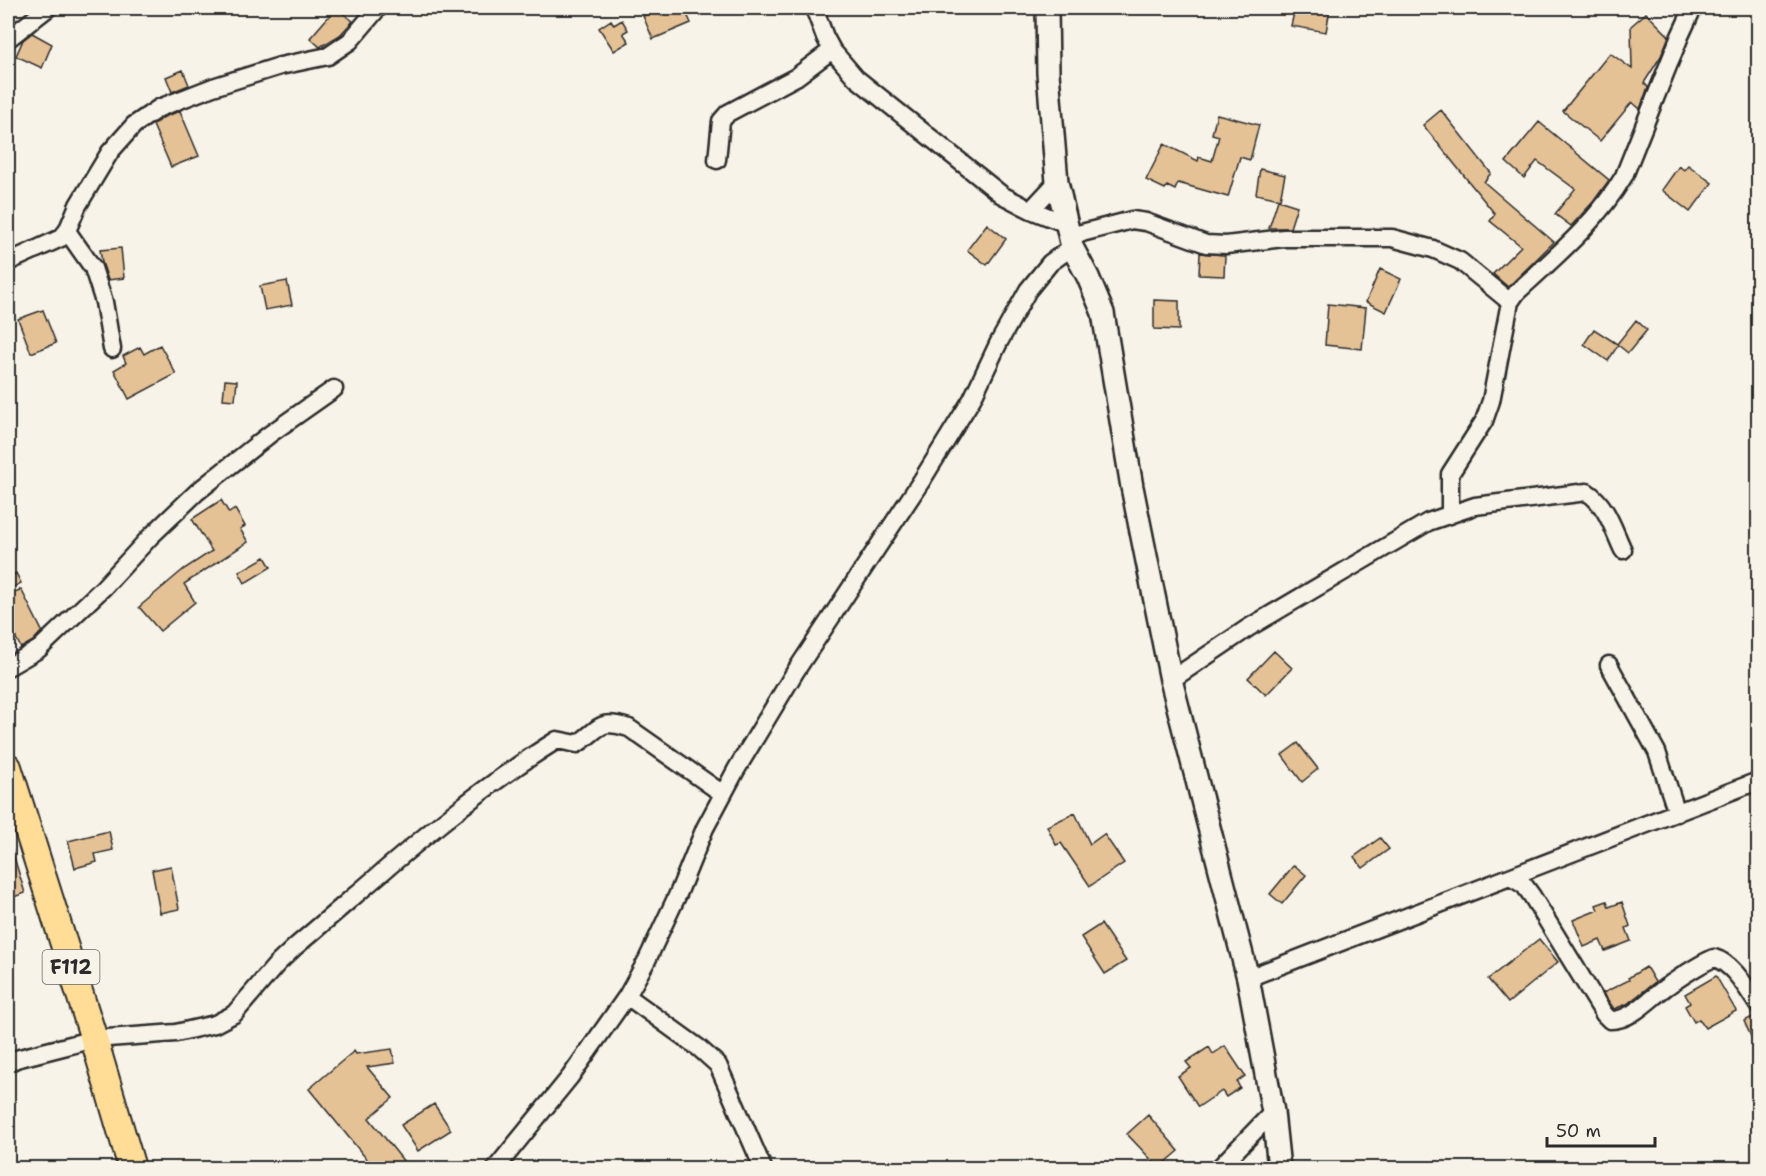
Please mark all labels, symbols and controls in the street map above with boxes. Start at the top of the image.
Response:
road number: F112 [42,950,100,984]
scale bar [1547,1110,1655,1148]
text: 50 m [1556,1119,1601,1143]

